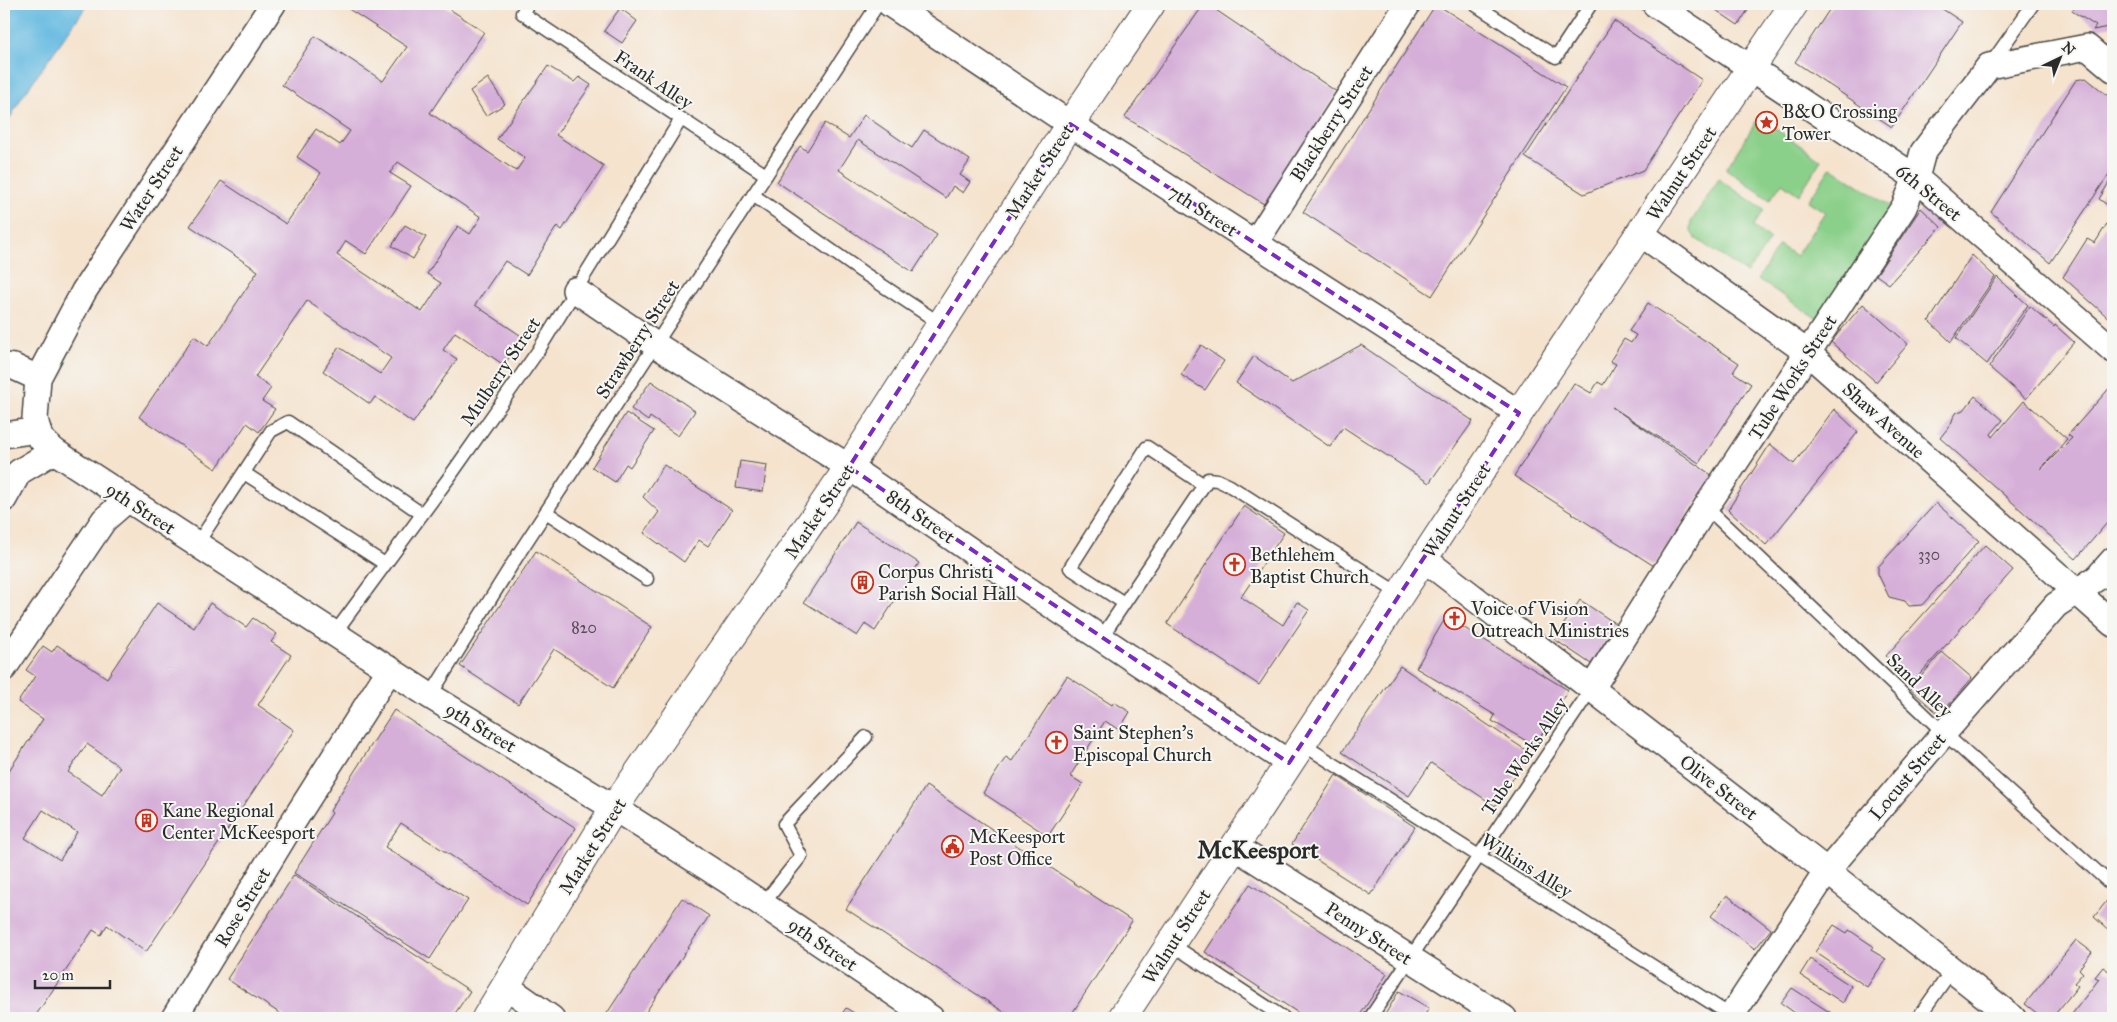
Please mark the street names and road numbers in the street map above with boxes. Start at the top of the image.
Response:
street label: Frank Alley [610,45,698,115]
street label: Blackberry Street [1285,61,1378,186]
street label: Market Street [1000,119,1079,223]
street label: Walnut Street [1642,122,1721,225]
street label: Water Street [115,141,188,236]
street label: 6th Street [1891,159,1967,226]
street label: 7th Street [1163,179,1242,242]
street label: Strawberry Street [591,275,684,403]
street label: Tube Works Street [1743,310,1842,444]
street label: Mulberry Street [456,312,545,430]
street label: Shaw Avenue [1838,377,1930,463]
street label: Walnut Street [1417,458,1496,562]
street label: Market Street [779,459,860,563]
street label: 9th Street [101,477,180,540]
street label: 8th Street [882,484,960,549]
street label: Sand Alley [1882,648,1958,723]
street label: Tube Works Alley [1476,692,1573,820]
street label: 9th Street [441,697,521,758]
street label: Locust Street [1864,728,1951,825]
street label: Olive Street [1675,750,1763,825]
street label: Market Street [554,794,631,899]
street label: Wilkins Alley [1477,828,1578,903]
street label: Rose Street [210,863,275,951]
street label: Walnut Street [1137,884,1216,988]
street label: Penny Street [1321,897,1417,970]
street label: 9th Street [784,913,862,976]

